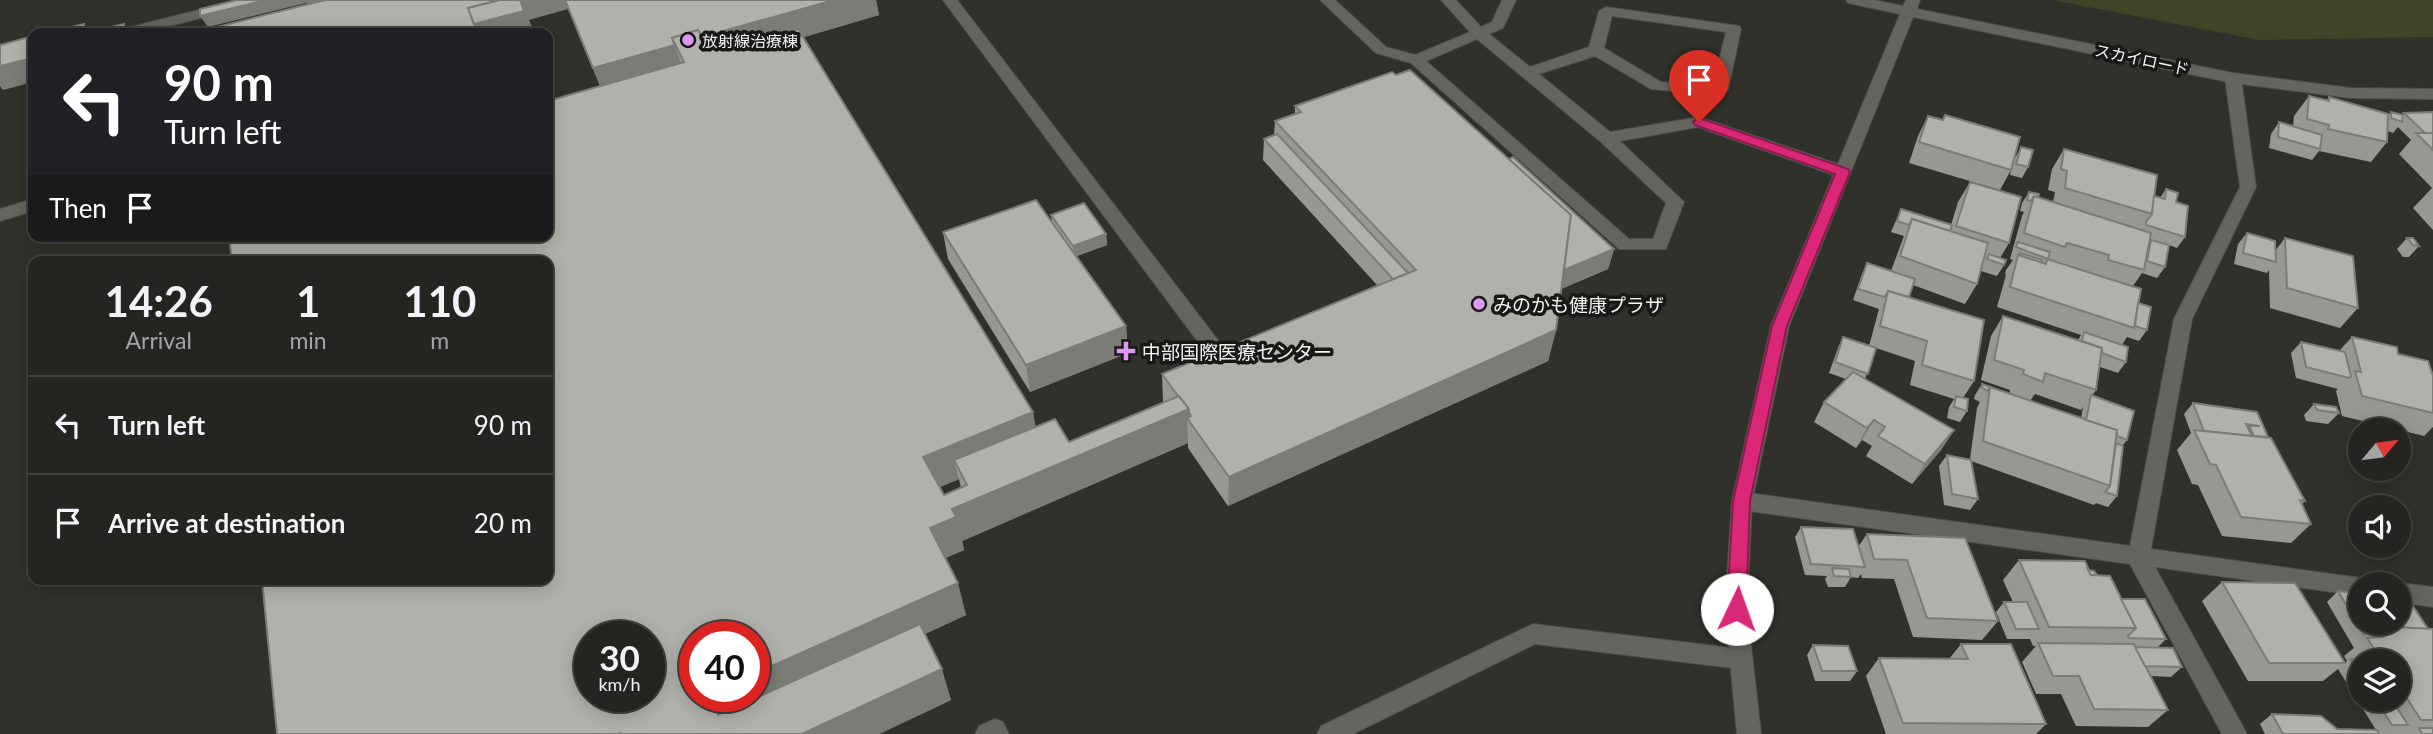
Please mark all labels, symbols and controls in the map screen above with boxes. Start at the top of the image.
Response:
place label: 放射線治療棟 [702,31,798,50]
marker: 放射線治療棟 [680,32,696,48]
street label: スカイロード [2093,40,2191,78]
pin [1669,50,1729,122]
text: 90 m [164,53,274,111]
icon: left [49,56,140,147]
icon: arrive [1680,61,1718,99]
text: Turn left [164,112,281,151]
icon: arrive [121,189,159,227]
text: Then [49,192,107,224]
text: 14:26 [105,276,213,326]
text: 1 [296,276,320,326]
text: 110 [403,276,476,326]
place label: みのかも健康プラザ [1493,293,1664,316]
marker: みのかも健康プラザ [1471,296,1487,312]
text: Arrival [126,326,192,354]
text: min [289,326,327,354]
text: m [430,326,449,354]
place label: 中部国際医療センター [1142,340,1332,363]
marker: 中部国際医療センター [1116,341,1136,361]
icon: left [49,406,87,444]
text: Turn left [108,409,205,441]
text: 90 m [474,409,532,441]
north arrow [2348,418,2412,481]
map controls [2348,418,2411,712]
button: sound [2348,495,2411,558]
icon: arrive [49,504,87,542]
text: Arrive at destination [108,507,345,539]
text: 20 m [474,507,532,539]
position arrow [1700,572,1774,646]
button: search [2348,572,2411,635]
speed limit sign: 40 [679,621,770,712]
text: 30 [599,636,640,678]
button: layers [2348,649,2411,712]
text: km/h [598,673,641,695]

